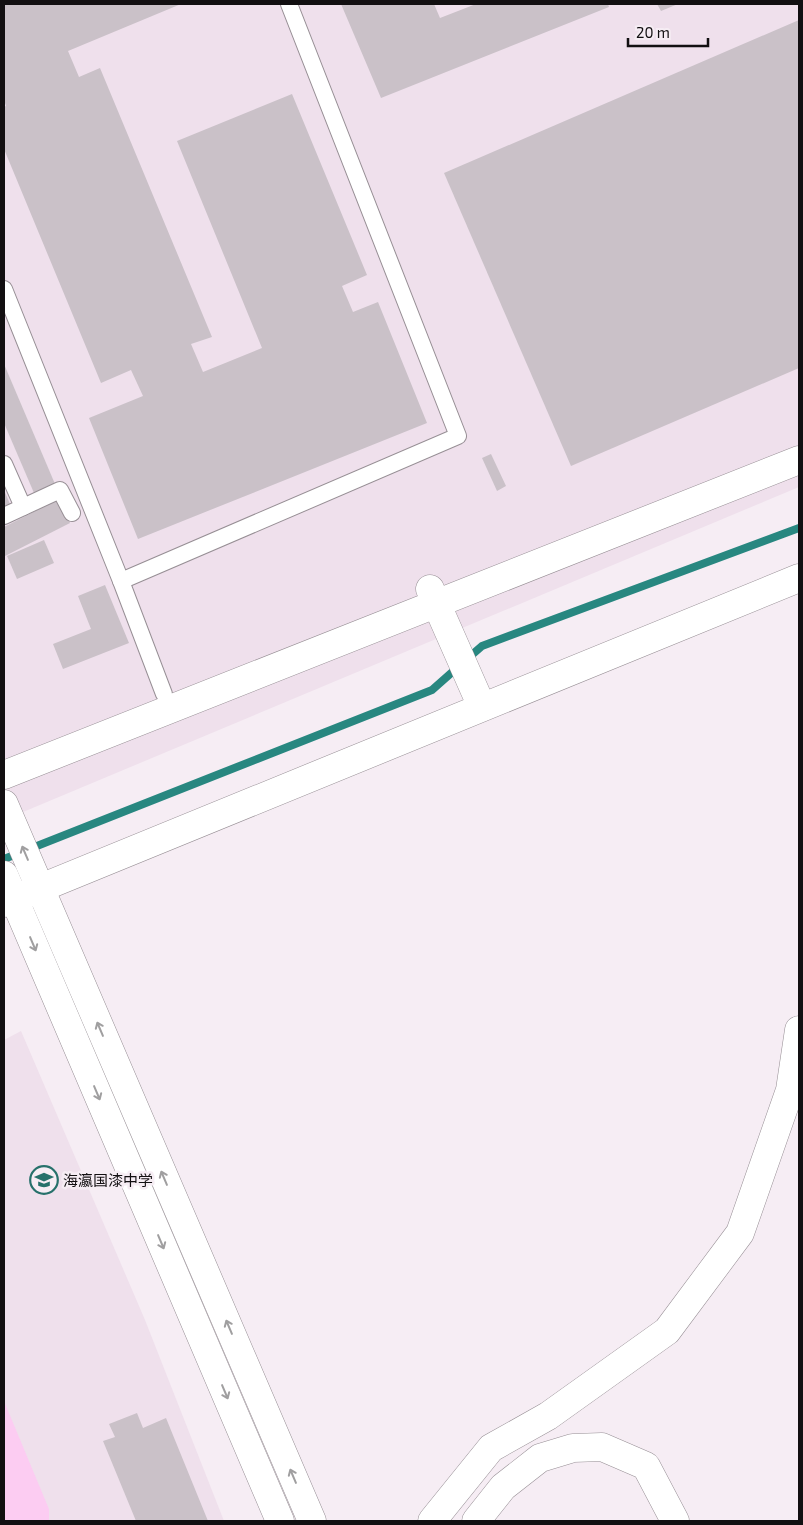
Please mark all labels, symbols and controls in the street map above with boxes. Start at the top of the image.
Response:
scale bar [628,15,708,47]
text: 20 m [636,23,670,41]
one-way arrow [19,846,29,861]
one-way arrow [28,936,38,951]
one-way arrow [95,1022,104,1037]
one-way arrow [92,1085,102,1100]
school or university icon: 海瀛国漆中学 [29,1165,59,1195]
place label: 海瀛国漆中学 [63,1171,153,1189]
one-way arrow [159,1171,169,1186]
one-way arrow [156,1234,166,1249]
one-way arrow [223,1320,233,1335]
one-way arrow [220,1384,230,1399]
one-way arrow [287,1469,296,1484]

